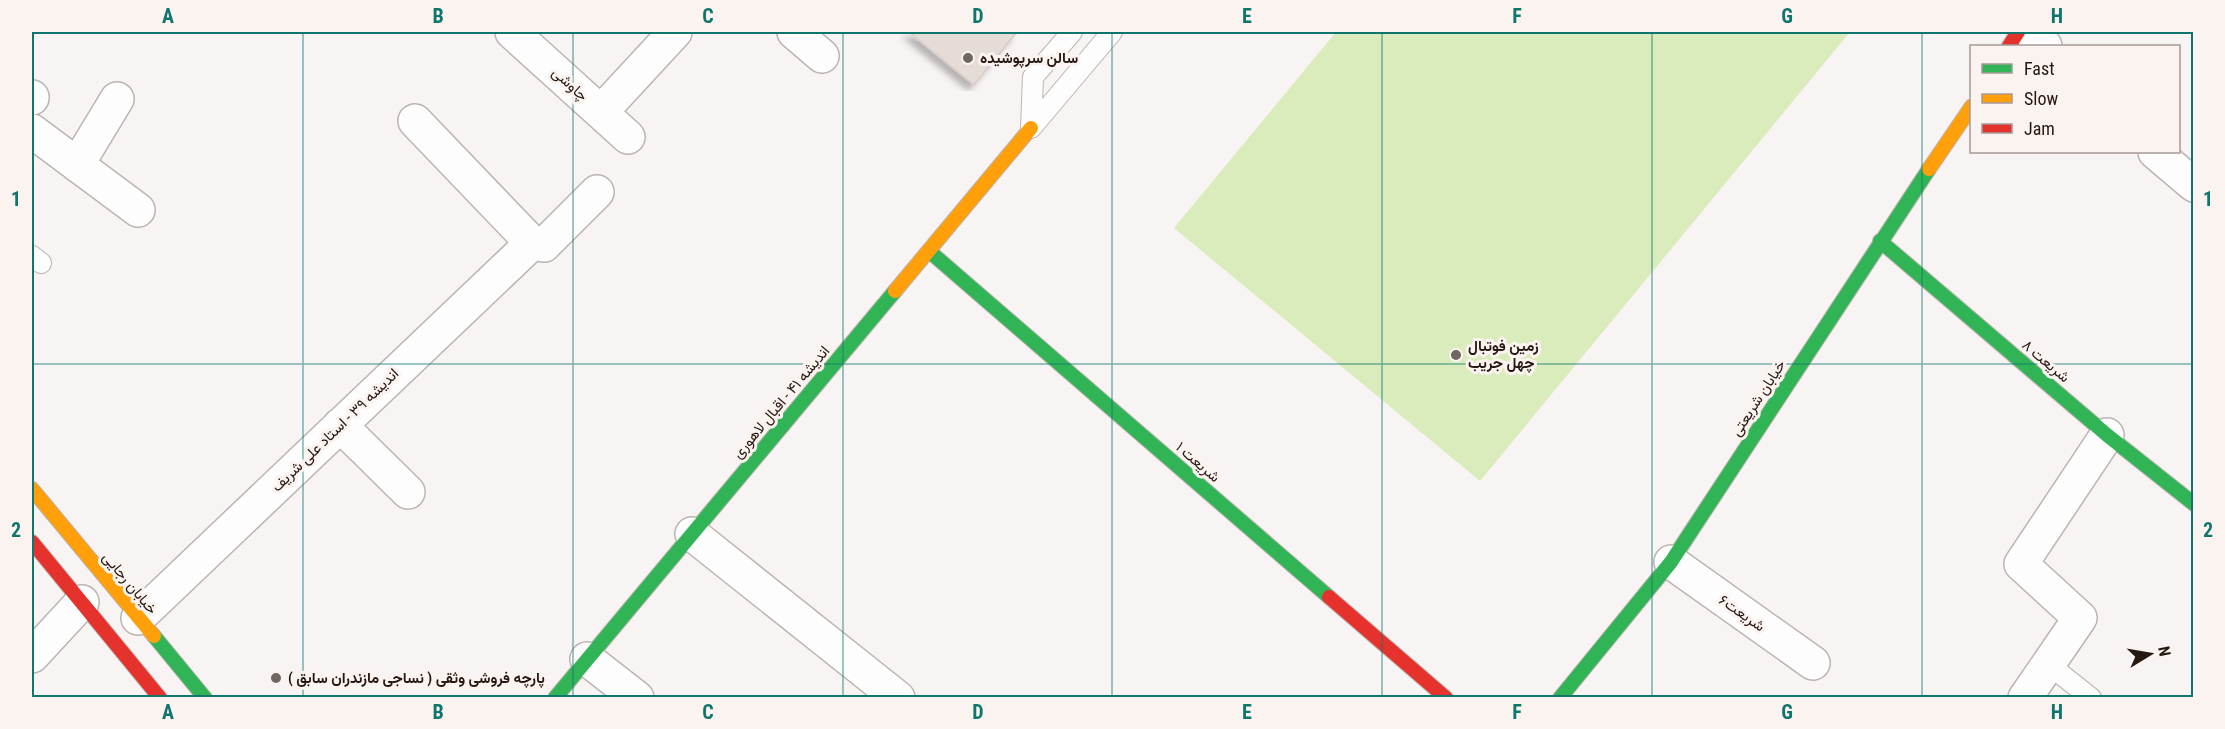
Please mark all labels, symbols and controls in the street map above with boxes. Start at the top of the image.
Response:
text: A [162,4,174,28]
text: B [432,4,444,28]
text: C [702,4,714,28]
text: D [972,4,984,28]
text: E [1242,4,1252,28]
text: F [1512,4,1522,28]
text: G [1781,4,1793,28]
text: H [2051,4,2063,28]
legend [1970,45,2180,153]
place label: سالن سرپوشیده [980,49,1078,68]
marker: سالن سرپوشیده [961,51,975,65]
text: Fast [2024,58,2055,79]
street label: چاوشی [548,63,592,106]
text: Slow [2024,88,2059,109]
text: Jam [2024,118,2055,139]
text: 1 [11,187,21,211]
text: 1 [2203,187,2213,211]
street label: شریعت ۸ [2018,336,2074,386]
place label: زمین فوتبال چهل جریب [1468,337,1539,373]
street label: اندیشه ۴۱ - اقبال لاهوری [729,342,834,463]
marker: زمین فوتبال چهل جریب [1449,348,1463,362]
street label: خیابان شریعتی [1727,356,1790,440]
street label: اندیشه ۳۹ - استاد علی شریف [268,365,403,496]
street label: شریعت ۱ [1172,438,1224,486]
text: 2 [11,518,21,542]
text: 2 [2203,518,2213,542]
street label: خیابان رجایی [98,548,161,618]
street label: شریعت۶ [1715,591,1769,635]
north arrow [2120,624,2180,684]
text: N [2154,645,2174,658]
place label: پارچه فروشی وثقی ( نساجی مازندران سابق ) [288,669,545,688]
marker: پارچه فروشی وثقی ( نساجی مازندران سابق ) [269,671,283,685]
text: A [162,700,174,724]
text: B [432,700,444,724]
text: C [702,700,714,724]
text: D [972,700,984,724]
text: E [1242,700,1252,724]
text: F [1512,700,1522,724]
text: G [1781,700,1793,724]
text: H [2051,700,2063,724]

